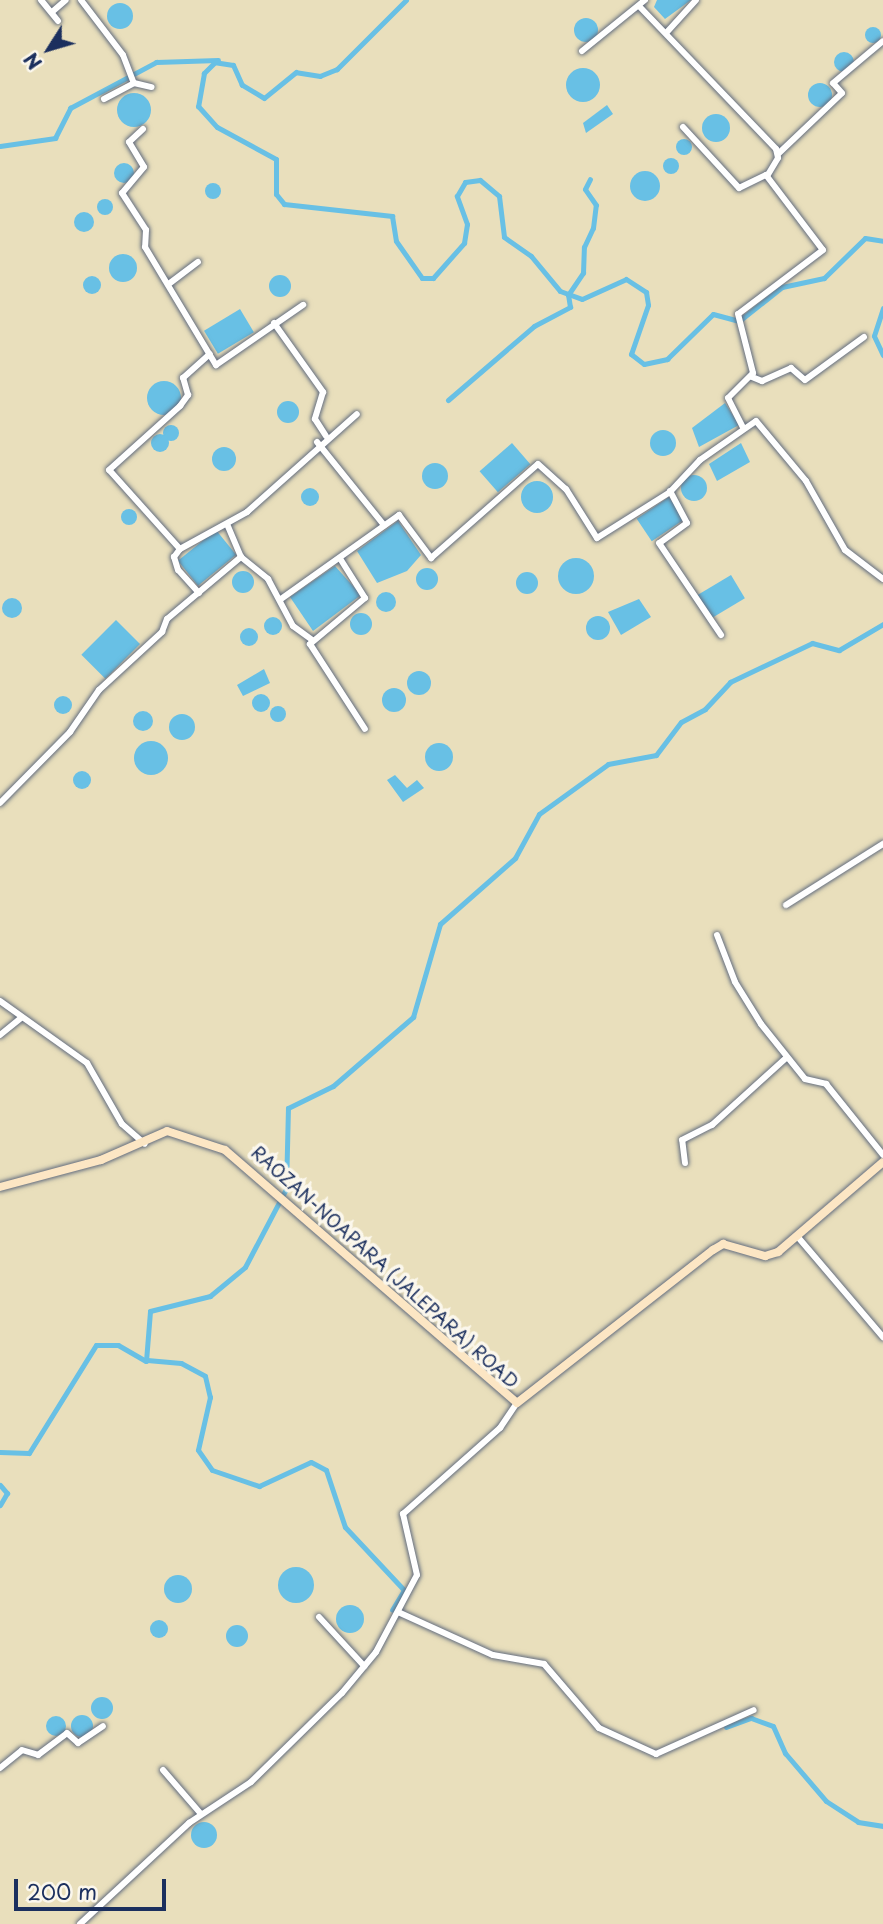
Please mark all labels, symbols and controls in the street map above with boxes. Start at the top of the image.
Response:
north arrow [14,14,84,84]
text: N [17,47,48,76]
street label: RAOZAN-NOAPARA (JALEPARA) ROAD [246,1141,524,1393]
scale bar [18,1864,170,1908]
text: 200 m [27,1875,97,1907]

